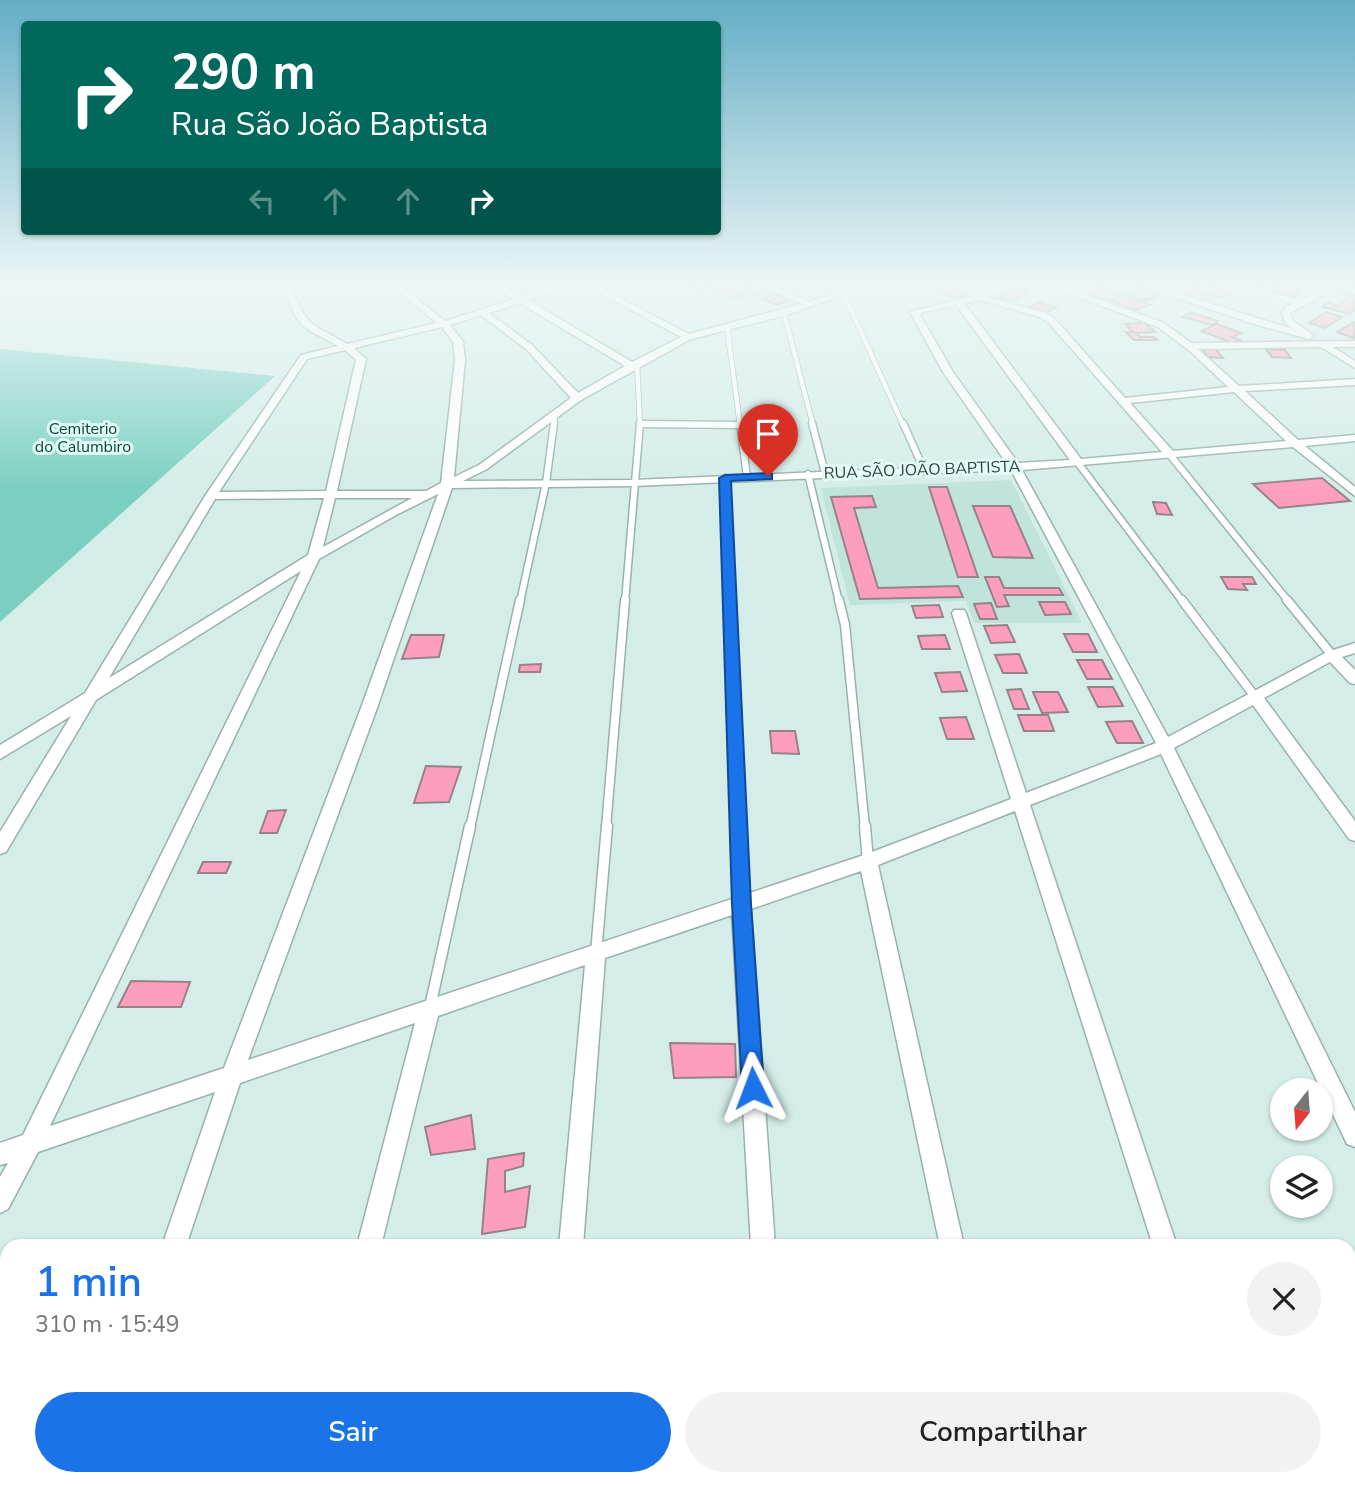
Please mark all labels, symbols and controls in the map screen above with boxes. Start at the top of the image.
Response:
text: 290 m [171,39,315,106]
icon: right [56,49,147,140]
text: Rua São João Baptista [171,103,488,146]
icon: left [243,182,281,220]
icon: ahead [316,182,354,220]
icon: ahead [389,182,427,220]
icon: right [462,182,500,220]
pin [738,404,798,476]
icon: arrive [749,415,787,453]
park label: Cemiterio do Calumbiro [35,418,131,458]
street label: RUA SÃO JOÃO BAPTISTA [823,456,1021,484]
position arrow [716,1051,790,1125]
north arrow [1270,1078,1334,1141]
map controls [1270,1078,1333,1218]
button: layers [1270,1155,1333,1218]
text: 1 min [35,1254,142,1311]
button: close [1247,1262,1321,1336]
text: 310 m · 15:49 [35,1309,180,1340]
button: Sair [35,1392,671,1472]
button: Compartilhar [685,1392,1321,1472]

